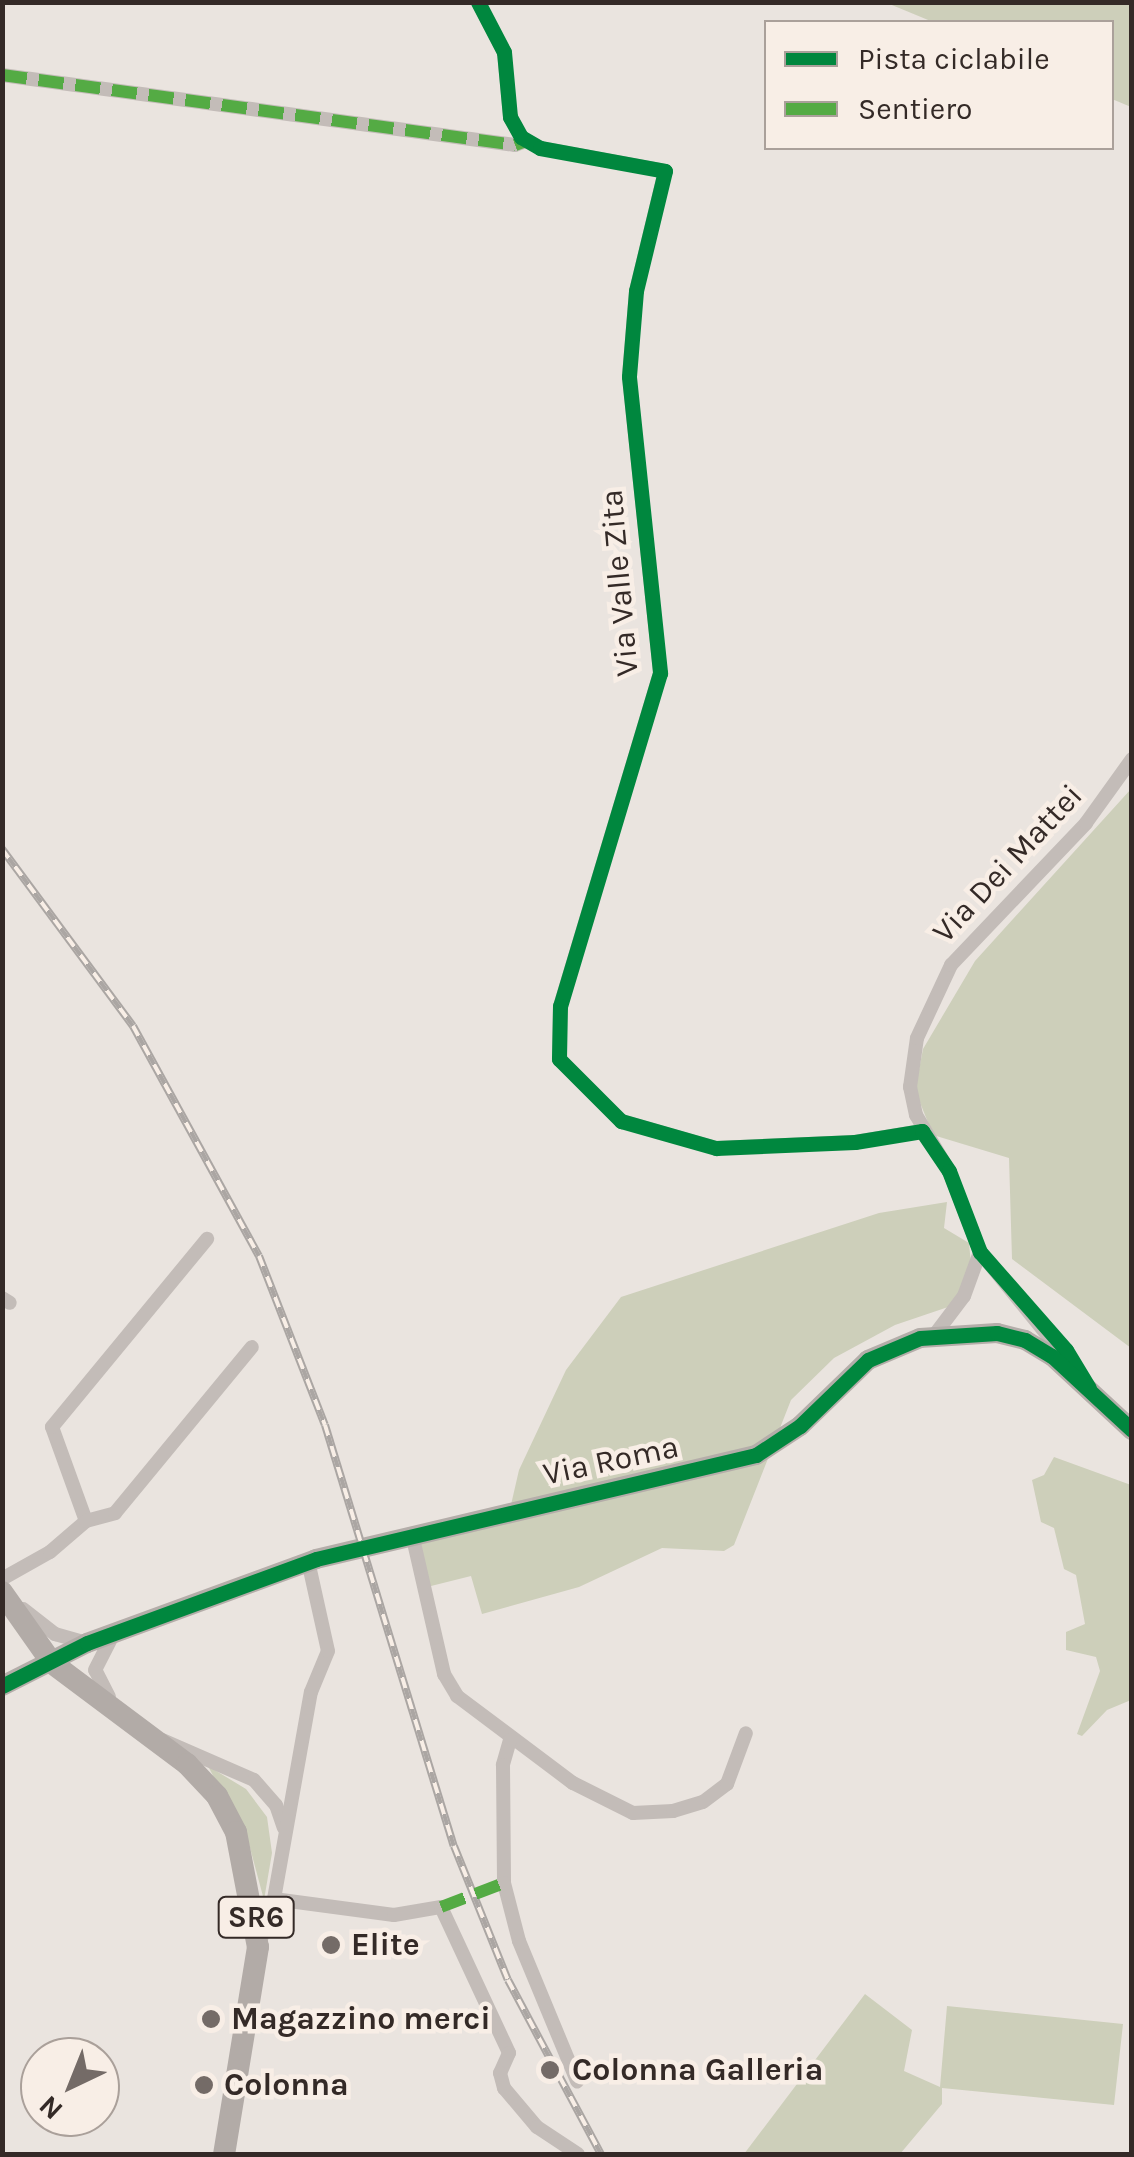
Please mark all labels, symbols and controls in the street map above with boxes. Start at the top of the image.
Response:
legend [764,20,1114,150]
text: Pista ciclabile [858,41,1050,77]
text: Sentiero [858,91,973,127]
street label: Via Valle Zita [593,488,647,678]
street label: Via Dei Mattei [925,777,1091,951]
street label: Via Roma [540,1428,682,1494]
road number: SR6 [216,1892,296,1942]
place label: Elite [351,1926,420,1964]
marker: Elite [320,1934,342,1956]
place label: Magazzino merci [231,2000,491,2038]
marker: Magazzino merci [200,2008,222,2030]
north arrow [20,2037,120,2137]
place label: Colonna Galleria [572,2051,824,2089]
marker: Colonna Galleria [537,2057,563,2083]
place label: Colonna [224,2066,349,2104]
marker: Colonna [193,2074,215,2096]
text: N [32,2089,69,2127]

